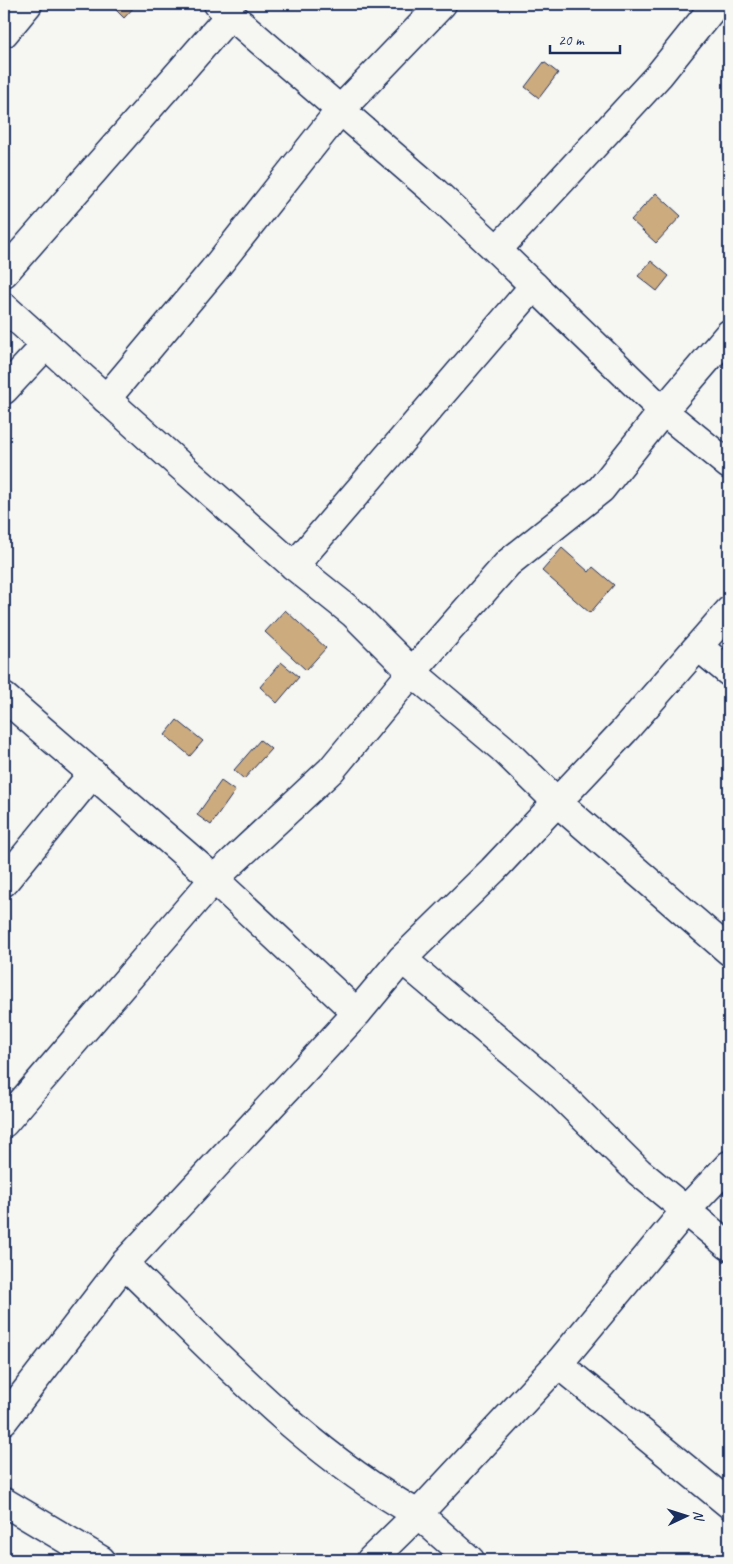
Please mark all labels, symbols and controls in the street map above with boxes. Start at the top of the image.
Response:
scale bar [550,22,620,54]
text: 20 m [558,31,585,50]
north arrow [660,1492,710,1542]
text: N [690,1510,707,1522]

